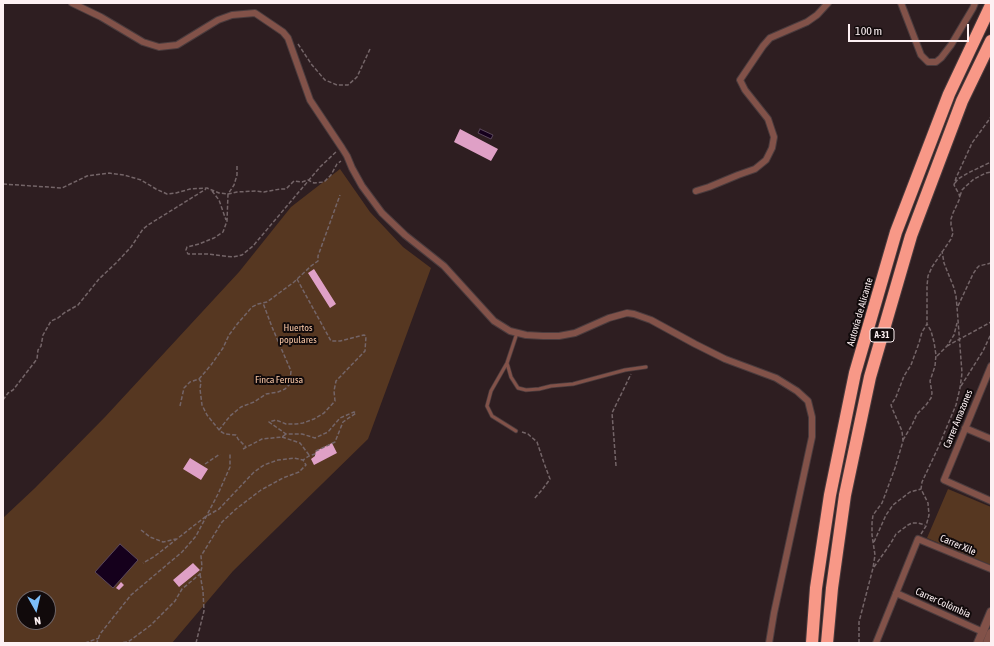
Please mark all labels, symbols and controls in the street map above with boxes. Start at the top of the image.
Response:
scale bar [850,16,971,42]
text: 100 m [855,24,882,38]
street label: Autovía de Alicante [845,276,875,348]
park label: Huertos populares [279,322,317,346]
road number: A-31 [870,328,894,342]
park label: Finca Ferrusa [255,374,303,386]
street label: Carrer Amazones [941,388,975,450]
street label: Carrer Xile [938,532,978,558]
street label: Carrer Colòmbia [913,585,973,621]
north arrow [16,590,56,630]
text: N [33,614,42,627]

